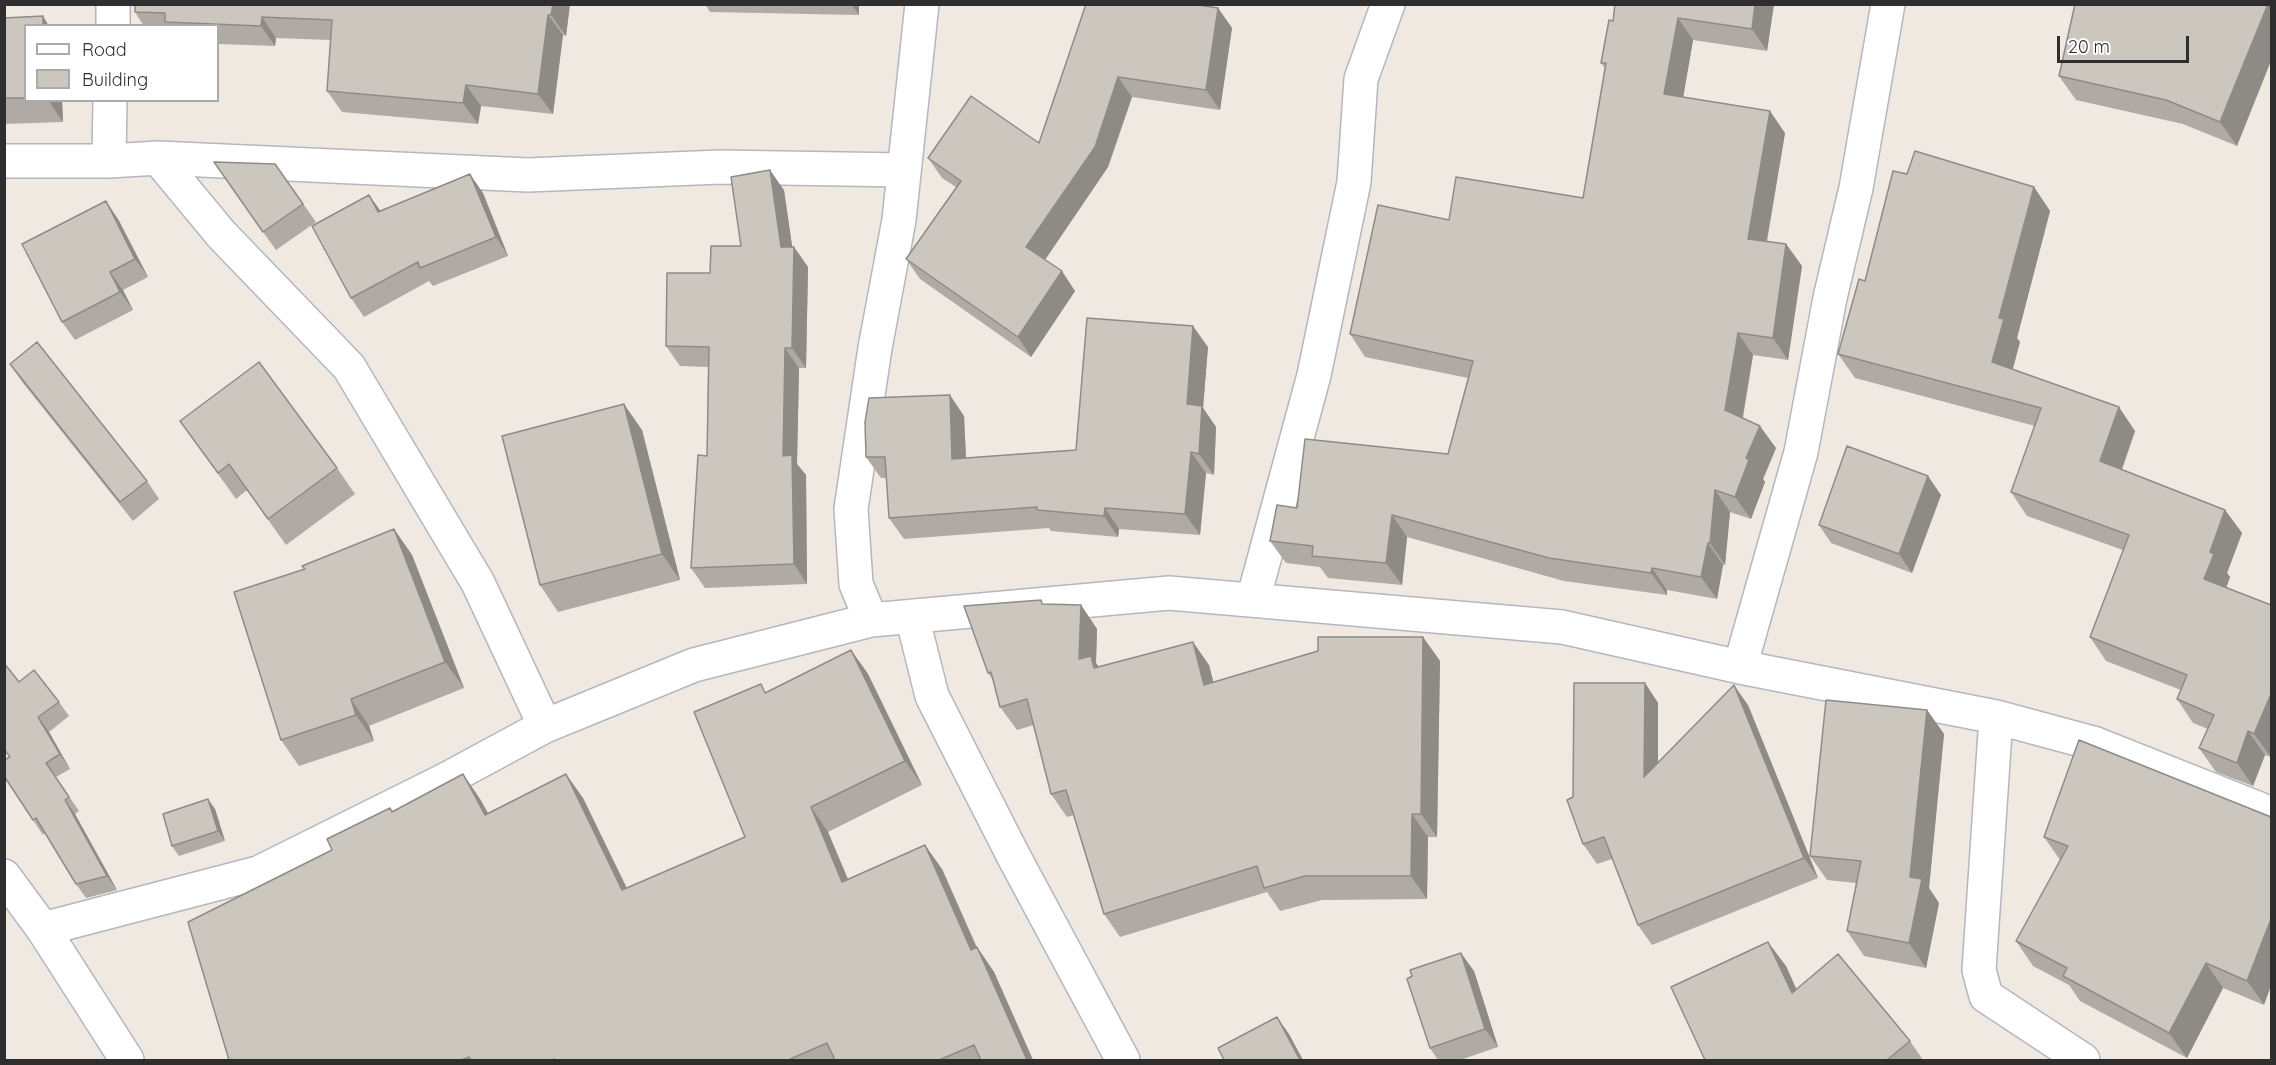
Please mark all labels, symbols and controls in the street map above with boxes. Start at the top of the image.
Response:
legend [24,24,219,102]
scale bar [2060,24,2192,62]
text: 20 m [2068,35,2110,58]
text: Road [82,38,127,61]
text: Building [82,68,148,91]

